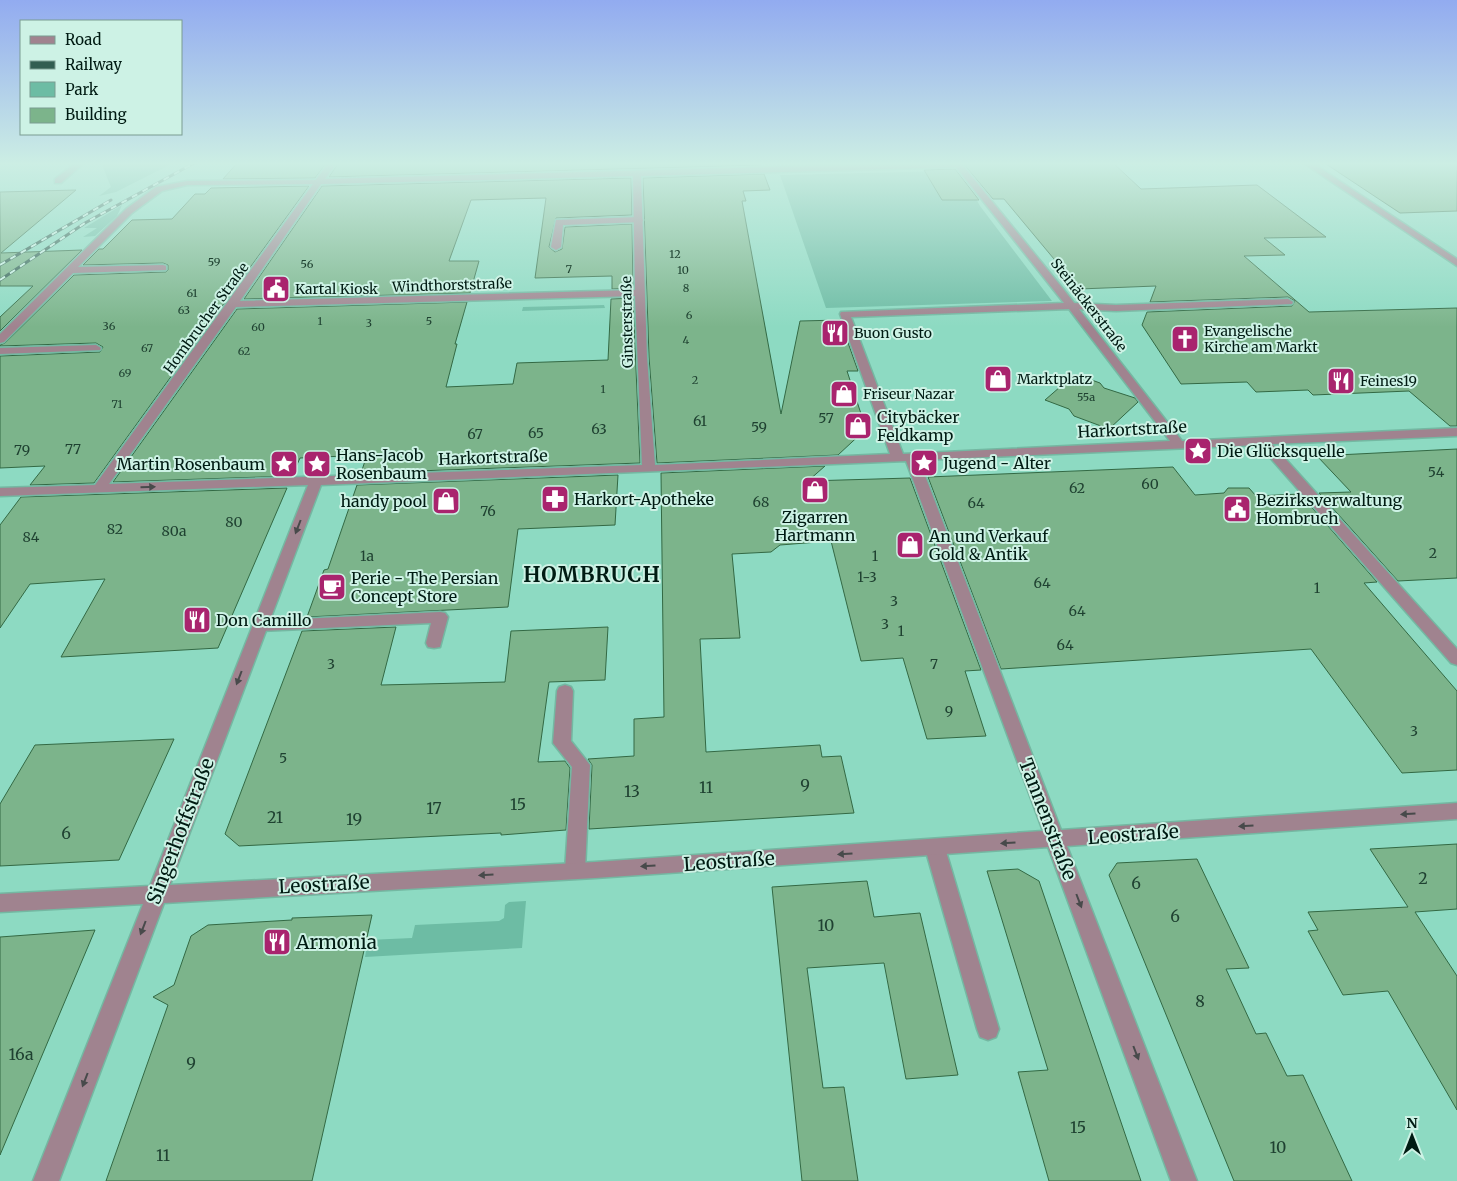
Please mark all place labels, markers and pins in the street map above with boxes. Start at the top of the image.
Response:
public building icon: Kartal Kiosk [261,274,291,304]
place label: Kartal Kiosk [295,280,378,298]
restaurant icon: Buon Gusto [820,318,850,348]
place label: Evangelische Kirche am Markt [1204,322,1318,356]
place label: Buon Gusto [854,324,932,342]
church icon: Evangelische Kirche am Markt [1170,324,1200,354]
shop icon: Marktplatz [983,364,1013,394]
restaurant icon: Feines19 [1326,366,1356,396]
place label: Marktplatz [1017,370,1093,388]
place label: Feines19 [1360,372,1417,390]
shop icon: Friseur Nazar [829,379,859,409]
place label: Friseur Nazar [863,385,954,403]
place label: Citybäcker Feldkamp [877,407,959,445]
shop icon: Citybäcker Feldkamp [843,411,873,441]
place icon: Die Glücksquelle [1183,436,1213,466]
place label: Die Glücksquelle [1217,441,1345,461]
place label: Hans-Jacob Rosenbaum [336,445,427,483]
place icon: Jugend - Alter [909,448,939,478]
place icon: Martin Rosenbaum [269,449,299,479]
place icon: Hans-Jacob Rosenbaum [302,449,332,479]
place label: Jugend - Alter [942,453,1051,473]
place label: Martin Rosenbaum [116,454,265,474]
shop icon: Zigarren Hartmann [800,475,830,505]
pharmacy icon: Harkort-Apotheke [540,484,570,514]
shop icon: handy pool [431,486,461,516]
place label: Harkort-Apotheke [574,489,714,509]
place label: Bezirksverwaltung Hombruch [1256,490,1403,528]
place label: handy pool [340,491,427,511]
public building icon: Bezirksverwaltung Hombruch [1222,494,1252,524]
place label: Zigarren Hartmann [775,507,856,545]
place label: An und Verkauf Gold & Antik [928,526,1049,564]
shop icon: An und Verkauf Gold & Antik [895,530,925,560]
place label: Perie - The Persian Concept Store [351,568,499,606]
cafe icon: Perie - The Persian Concept Store [317,572,347,602]
restaurant icon: Don Camillo [182,605,212,635]
place label: Don Camillo [216,610,311,630]
restaurant icon: Armonia [262,927,292,957]
place label: Armonia [295,930,377,954]

